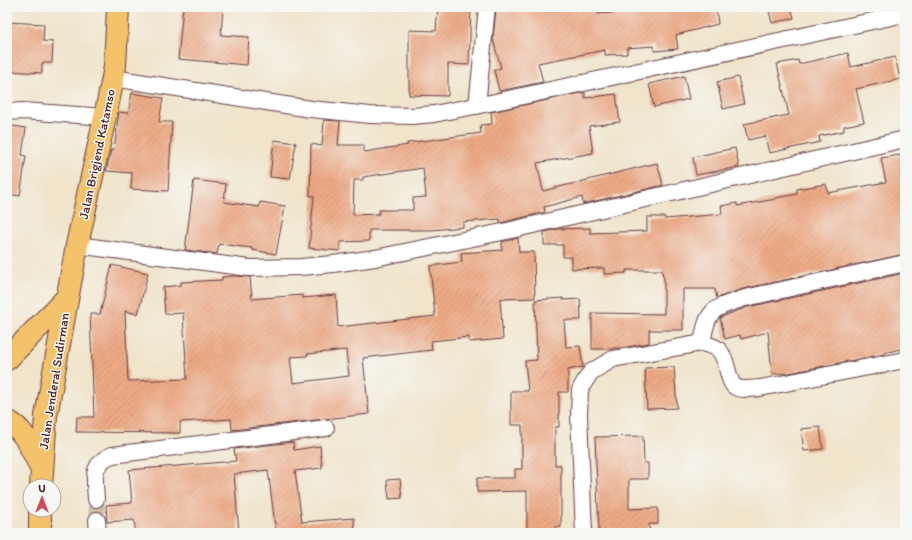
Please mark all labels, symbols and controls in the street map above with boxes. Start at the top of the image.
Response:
street label: Jalan Brigjend Katamso [76,87,118,220]
street label: Jalan Jenderal Sudirman [36,311,72,450]
north arrow [22,478,62,518]
text: U [38,482,46,495]

